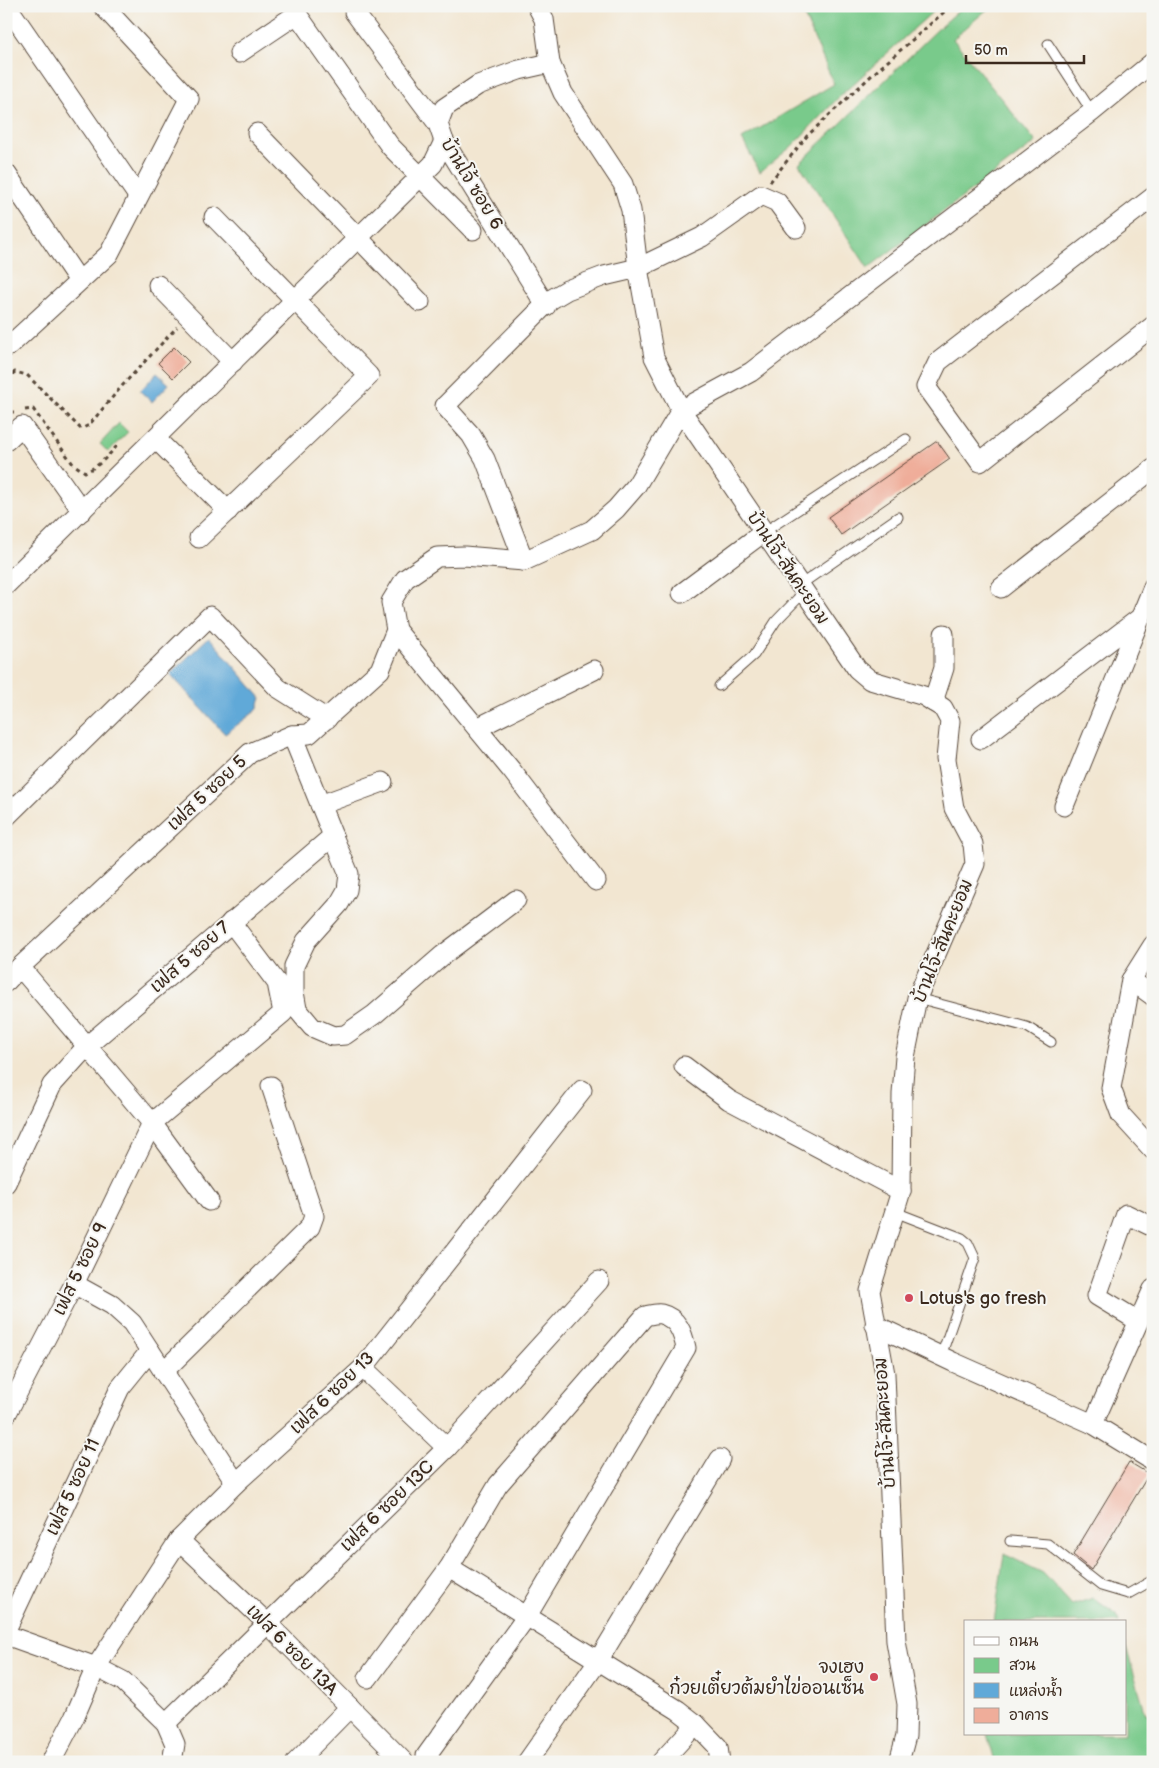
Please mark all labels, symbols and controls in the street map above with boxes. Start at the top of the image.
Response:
scale bar [966,32,1084,64]
text: 50 m [974,41,1008,60]
street label: บ้านโจ้ ซอย 6 [437,133,510,233]
street label: บ้านโจ้-สันคะยอม [743,506,836,628]
street label: เฟส 5 ซอย 5 [162,750,251,835]
street label: บ้านโจ้-สันคะยอม [906,875,977,1006]
street label: เฟส 5 ซอย 7 [145,916,234,997]
street label: เฟส 5 ซอย 9 [48,1219,111,1319]
place label: Lotus's go fresh [919,1288,1047,1309]
marker: Lotus's go fresh [903,1292,915,1304]
street label: เฟส 6 ซอย 13 [285,1347,378,1438]
street label: บ้านโจ้-สันคะยอม [867,1357,900,1490]
street label: เฟส 5 ซอย 11 [41,1435,105,1539]
street label: เฟส 6 ซอย 13C [335,1455,438,1556]
street label: เฟส 6 ซอย 13A [242,1599,343,1700]
legend [964,1620,1126,1736]
text: ถนน [1009,1632,1038,1651]
text: สวน [1009,1656,1036,1675]
place label: จงเฮง ก๋วยเตี๋ยวต้มยำไข่ออนเซ็น [669,1657,864,1699]
marker: จงเฮง ก๋วยเตี๋ยวต้มยำไข่ออนเซ็น [868,1671,880,1683]
text: แหล่งน้ำ [1009,1677,1063,1701]
text: อาคาร [1009,1706,1049,1725]

